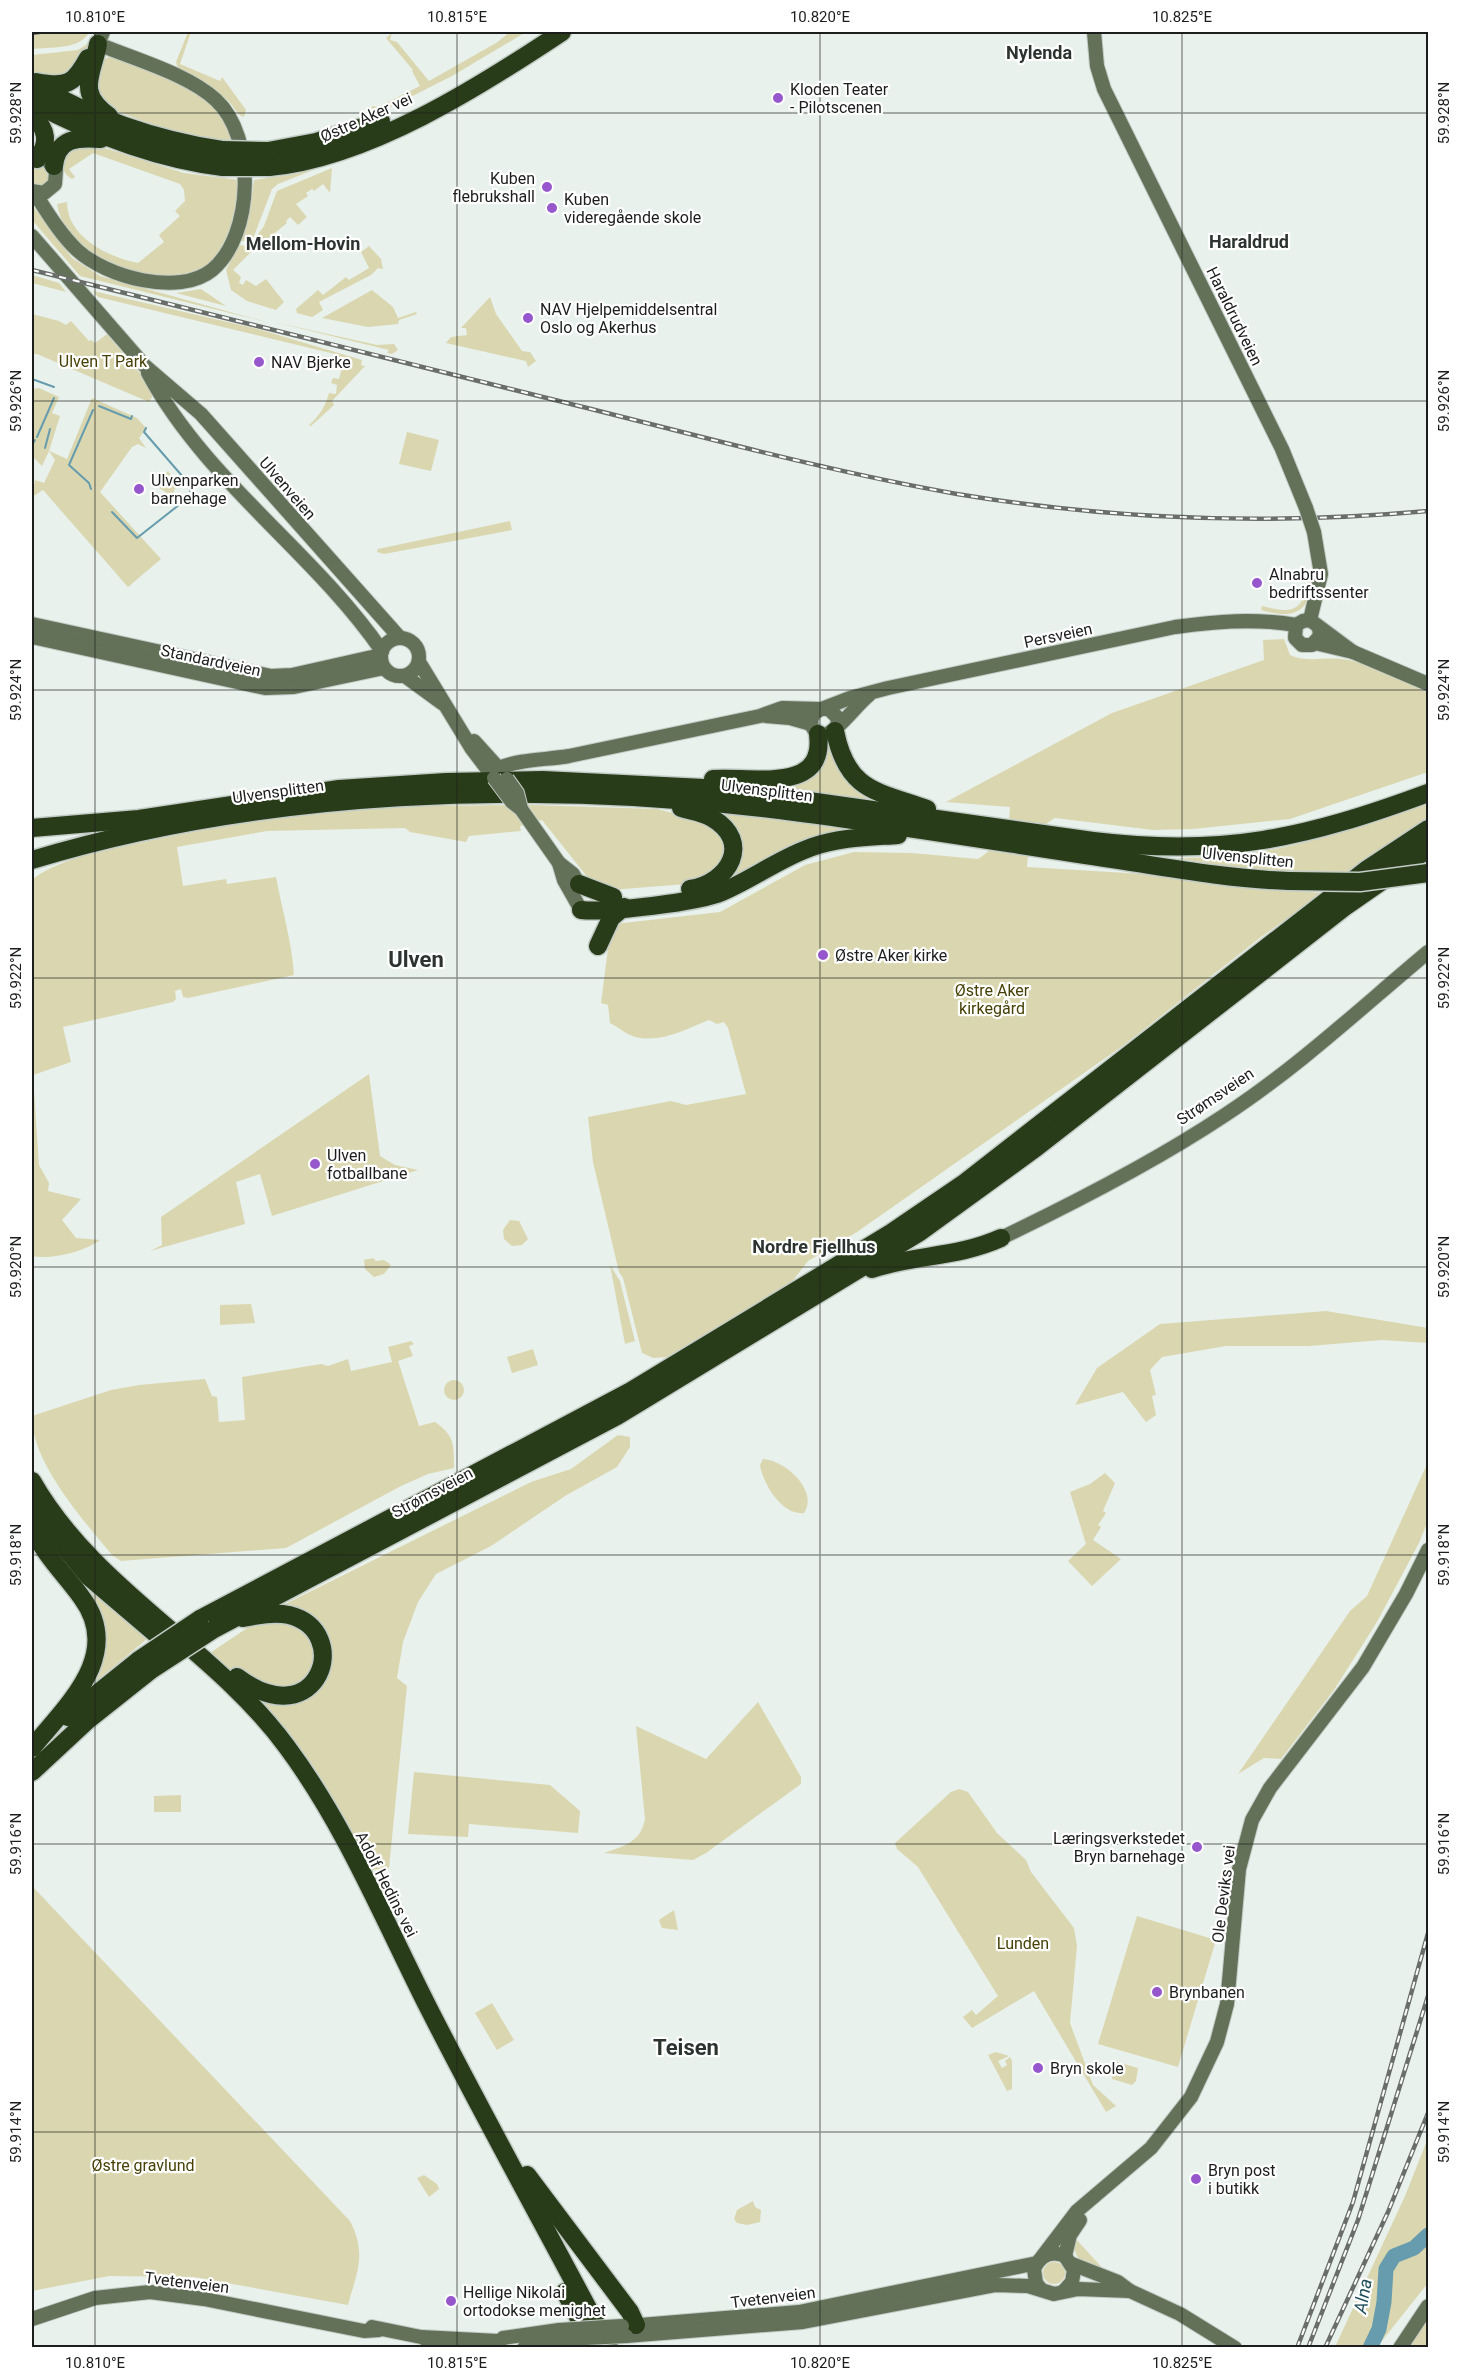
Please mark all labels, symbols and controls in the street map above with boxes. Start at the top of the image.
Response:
text: 10.810°E [65,8,126,26]
text: 10.815°E [427,8,488,26]
text: 10.820°E [790,8,851,26]
text: 10.825°E [1152,8,1213,26]
district label: Nylenda [1006,42,1072,63]
place label: Kloden Teater - Pilotscenen [790,80,889,117]
text: 59.928°N [7,82,25,144]
text: 59.928°N [1435,82,1453,144]
street label: Østre Aker vei [317,89,415,146]
marker: Kloden Teater - Pilotscenen [771,91,785,105]
place label: Kuben flebrukshall [453,169,535,206]
marker: Kuben flebrukshall [540,180,554,194]
place label: Kuben videregående skole [564,190,701,227]
marker: Kuben videregående skole [545,201,559,215]
district label: Haraldrud [1209,231,1289,252]
district label: Mellom-Hovin [246,233,360,254]
street label: Haraldrudveien [1202,264,1267,369]
place label: NAV Hjelpemiddelsentral Oslo og Akerhus [540,300,717,337]
marker: NAV Hjelpemiddelsentral Oslo og Akerhus [521,311,535,325]
park label: Ulven T Park [59,352,148,371]
place label: NAV Bjerke [271,353,351,372]
marker: NAV Bjerke [252,355,266,369]
text: 59.926°N [7,370,25,432]
text: 59.926°N [1435,370,1453,432]
street label: Ulvenveien [255,453,320,523]
place label: Ulvenparken barnehage [151,471,239,508]
marker: Ulvenparken barnehage [132,482,146,496]
place label: Alnabru bedriftssenter [1269,565,1369,602]
marker: Alnabru bedriftssenter [1250,576,1264,590]
street label: Persveien [1022,619,1094,652]
street label: Standardveien [159,641,263,680]
text: 59.924°N [7,659,25,721]
text: 59.924°N [1435,659,1453,721]
street label: Ulvensplitten [720,775,814,806]
street label: Ulvensplitten [231,776,325,807]
street label: Ulvensplitten [1201,843,1295,872]
place label: Østre Aker kirke [835,946,947,965]
text: 59.922°N [7,947,25,1009]
district label: Ulven [388,947,444,972]
text: 59.922°N [1435,947,1453,1009]
marker: Østre Aker kirke [816,948,830,962]
park label: Østre Aker kirkegård [955,981,1030,1018]
street label: Strømsveien [1173,1064,1257,1129]
place label: Ulven fotballbane [327,1146,407,1183]
marker: Ulven fotballbane [308,1157,322,1171]
text: 59.920°N [7,1236,25,1298]
district label: Nordre Fjellhus [752,1236,876,1257]
text: 59.920°N [1435,1236,1453,1298]
street label: Strømsveien [389,1463,476,1522]
text: 59.918°N [7,1524,25,1586]
text: 59.918°N [1435,1524,1453,1586]
text: 59.916°N [7,1813,25,1875]
text: 59.916°N [1435,1813,1453,1875]
street label: Adolf Hedins vei [352,1828,421,1940]
place label: Læringsverkstedet Bryn barnehage [1053,1829,1185,1866]
marker: Læringsverkstedet Bryn barnehage [1190,1840,1204,1854]
street label: Ole Deviks vei [1208,1844,1239,1944]
park label: Lunden [997,1934,1049,1953]
place label: Brynbanen [1169,1983,1245,2002]
marker: Brynbanen [1150,1985,1164,1999]
district label: Teisen [653,2035,719,2060]
place label: Bryn skole [1050,2059,1124,2078]
marker: Bryn skole [1031,2061,1045,2075]
text: 59.914°N [7,2101,25,2163]
text: 59.914°N [1435,2101,1453,2163]
park label: Østre gravlund [91,2156,195,2175]
place label: Bryn post i butikk [1208,2161,1276,2198]
marker: Bryn post i butikk [1189,2172,1203,2186]
street label: Tvetenveien [144,2268,230,2297]
water label: Alna [1349,2277,1376,2316]
place label: Hellige Nikolai ortodokse menighet [463,2283,606,2320]
street label: Tvetenveien [730,2283,816,2312]
marker: Hellige Nikolai ortodokse menighet [444,2294,458,2308]
text: 10.810°E [65,2354,126,2372]
text: 10.815°E [427,2354,488,2372]
text: 10.820°E [790,2354,851,2372]
text: 10.825°E [1152,2354,1213,2372]

